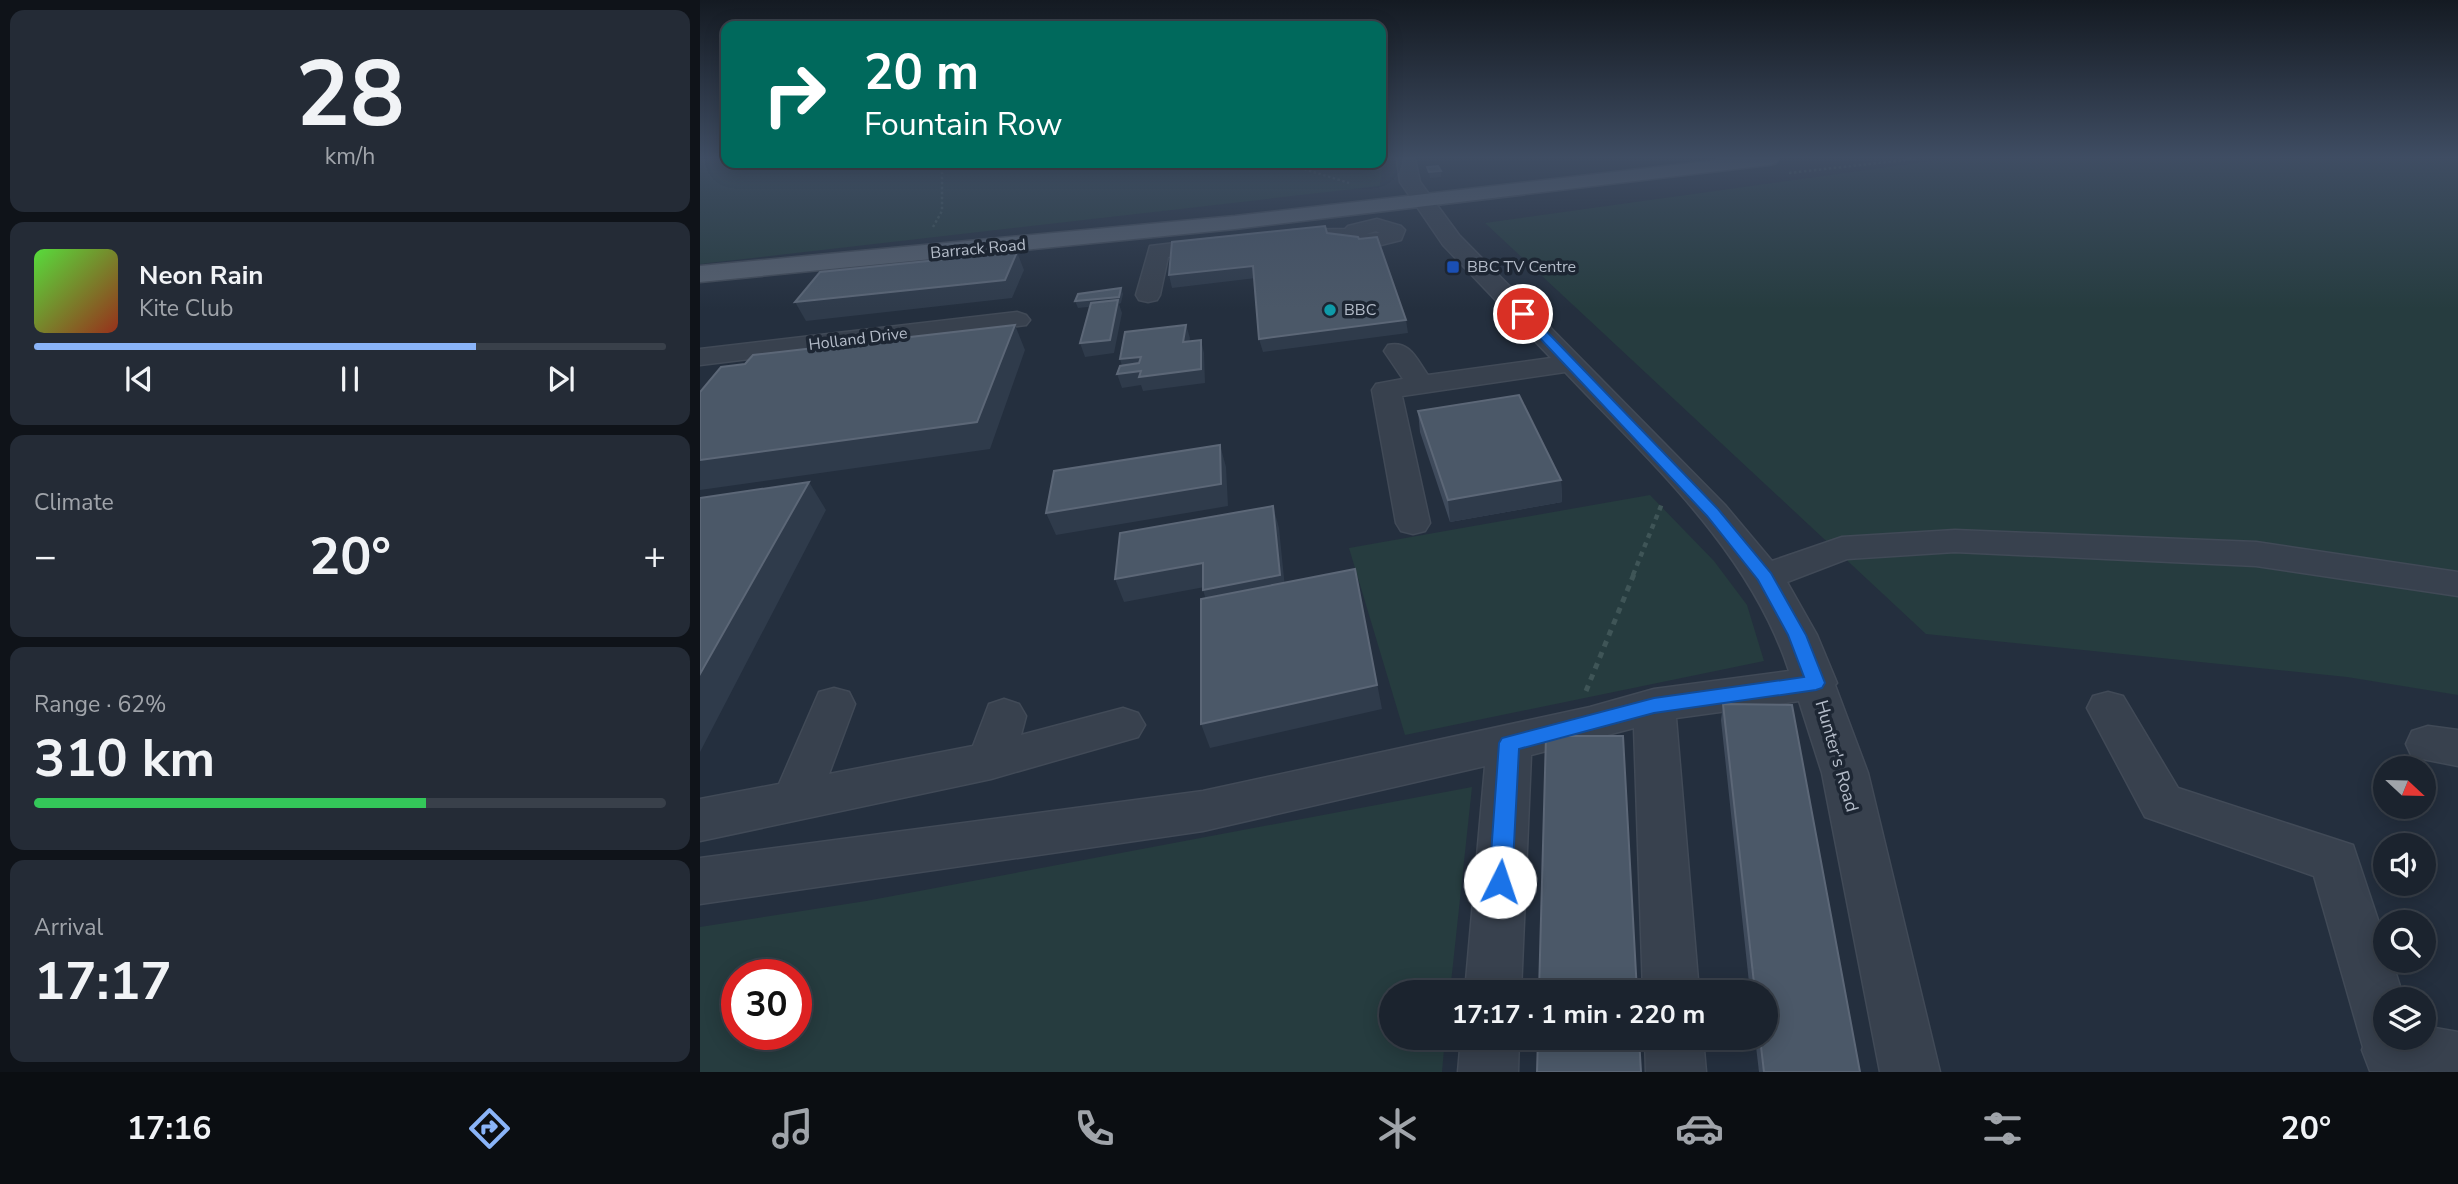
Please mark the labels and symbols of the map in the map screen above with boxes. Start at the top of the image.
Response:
street label: Barrack Road [929,234,1027,264]
place label: BBC TV Centre [1467,256,1576,278]
marker: BBC TV Centre [1445,259,1461,275]
pin [1493,284,1553,344]
place label: BBC [1344,299,1377,321]
marker: BBC [1322,302,1338,318]
street label: Holland Drive [807,322,909,356]
street label: Hunter's Road [1810,697,1864,815]
north arrow [2373,756,2436,819]
position arrow [1463,845,1537,919]
speed limit sign: 30 [721,959,812,1050]

